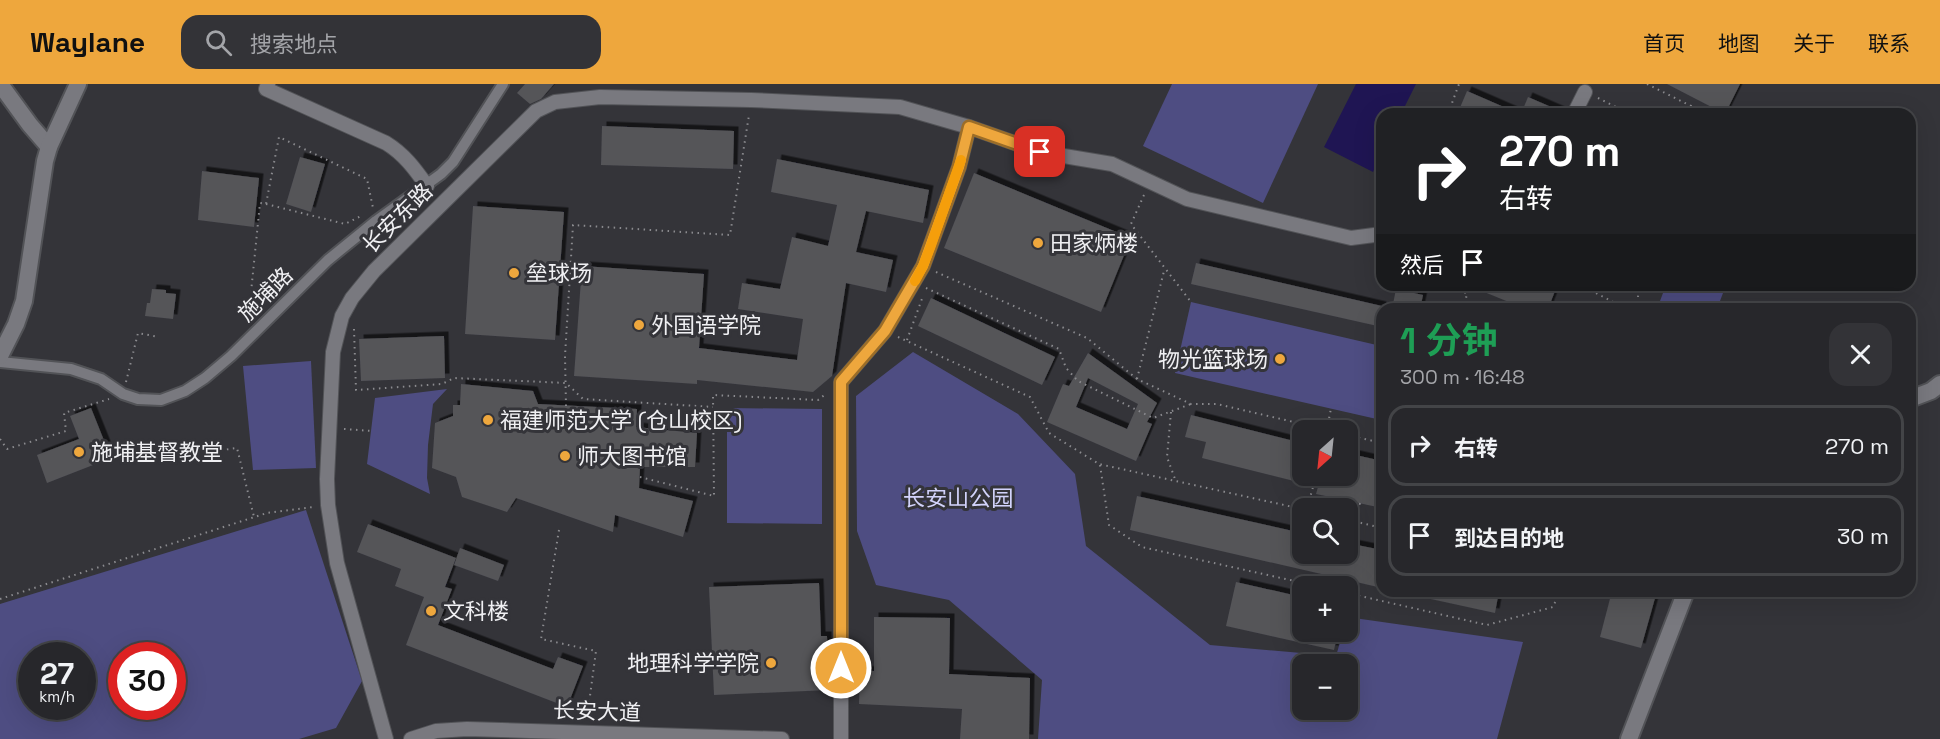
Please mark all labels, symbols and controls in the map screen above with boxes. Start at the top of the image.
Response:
search box [181,15,601,69]
text: Waylane [30,24,145,60]
icon: search [202,26,235,59]
text: 搜索地点 [250,30,338,58]
text: 首页 [1643,30,1685,57]
text: 地图 [1718,30,1760,57]
text: 关于 [1793,30,1835,57]
text: 联系 [1868,30,1910,57]
text: 270 m [1499,125,1620,178]
pin [1014,126,1065,177]
icon: right [1400,132,1478,210]
icon: arrive [1023,135,1056,168]
street label: 长安东路 [356,177,438,259]
text: 右转 [1499,181,1553,216]
place label: 田家炳楼 [1050,229,1138,257]
marker: 田家炳楼 [1031,236,1045,250]
icon: arrive [1456,246,1489,279]
text: 然后 [1400,251,1444,279]
place label: 垒球场 [526,259,592,287]
street label: 施埔路 [232,261,298,327]
marker: 垒球场 [507,266,521,280]
place label: 外国语学院 [651,311,761,339]
marker: 外国语学院 [632,318,646,332]
text: 1 分钟 [1400,318,1497,364]
button: close [1829,323,1892,386]
place label: 物光篮球场 [1158,345,1268,373]
marker: 物光篮球场 [1273,352,1287,366]
text: 300 m · 16:48 [1400,364,1525,390]
place label: 福建师范大学 (仓山校区) [500,406,742,434]
marker: 福建师范大学 (仓山校区) [481,413,495,427]
north arrow [1292,420,1358,486]
map controls [1292,420,1358,720]
icon: right [1403,429,1436,462]
text: 270 m [1825,432,1889,460]
text: 右转 [1454,434,1498,462]
place label: 施埔基督教堂 [91,438,223,466]
place label: 师大图书馆 [577,442,687,470]
marker: 施埔基督教堂 [72,445,86,459]
marker: 师大图书馆 [558,449,572,463]
park label: 长安山公园 [903,484,1013,512]
button: search [1292,498,1358,564]
icon: arrive [1403,519,1436,552]
text: 30 m [1837,522,1889,550]
text: 到达目的地 [1454,524,1564,552]
button: + [1292,576,1358,642]
place label: 文科楼 [443,597,509,625]
marker: 文科楼 [424,604,438,618]
position arrow [809,636,873,700]
speed limit sign: 30 [108,642,186,720]
place label: 地理科学学院 [627,649,759,677]
text: 27 [40,654,74,693]
button: − [1292,654,1358,720]
marker: 地理科学学院 [764,656,778,670]
text: km/h [39,687,75,706]
street label: 长安大道 [553,695,641,727]

